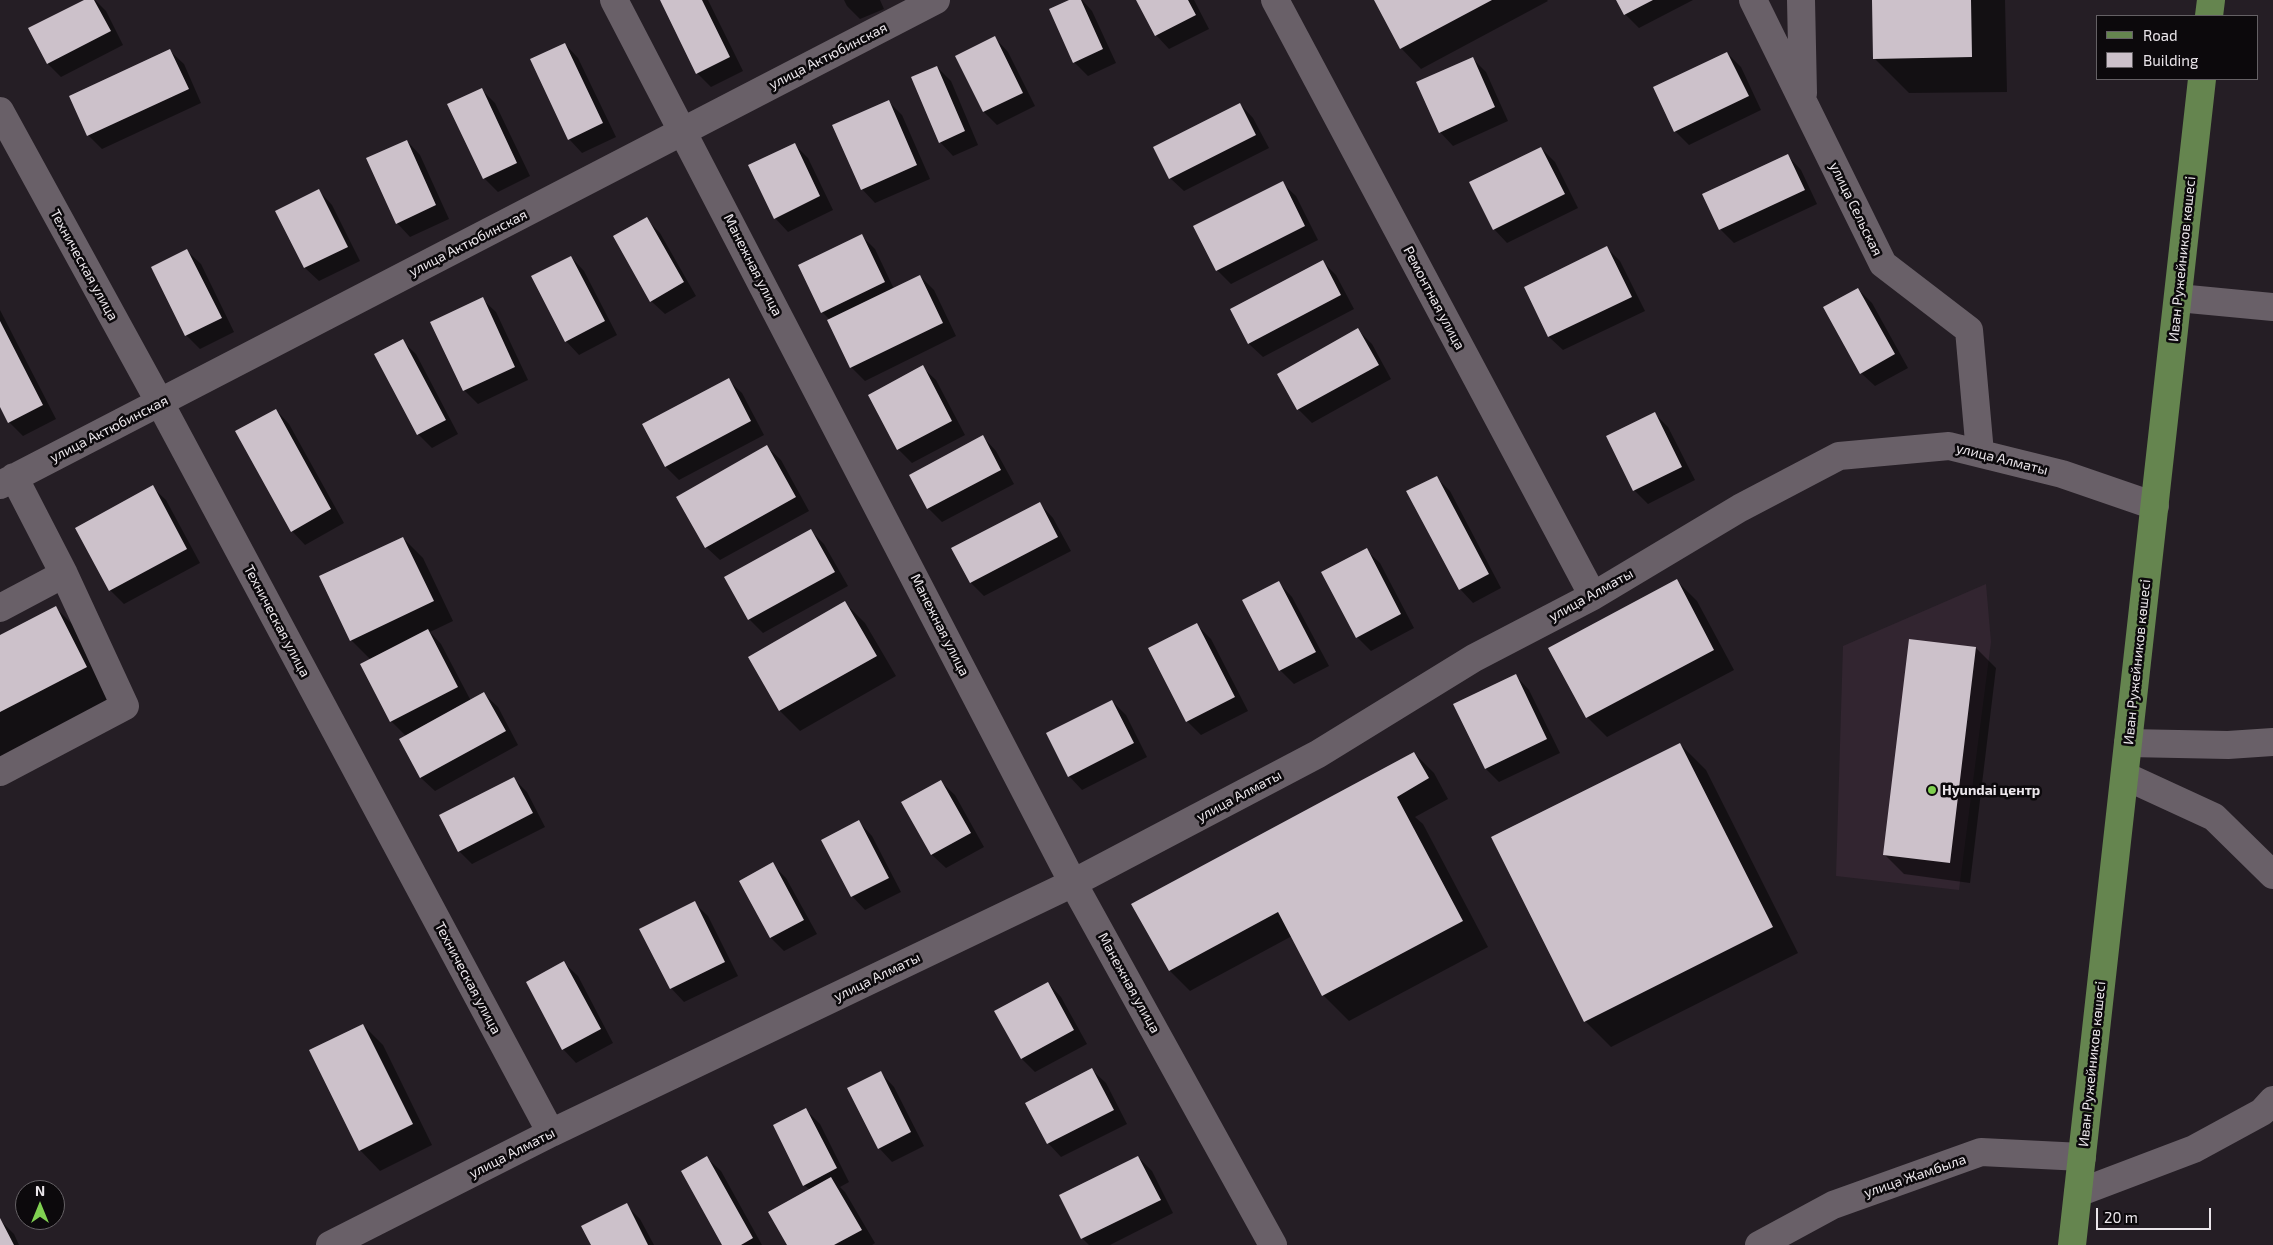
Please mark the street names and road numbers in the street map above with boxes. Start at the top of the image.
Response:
street label: улица Актюбинская [766,19,890,93]
street label: улица Сельская [1826,159,1886,259]
street label: Иван Ружейников көшесі [2165,175,2199,343]
street label: Техническая улица [46,206,122,324]
street label: улица Актюбинская [406,206,530,280]
street label: Манежная улица [720,211,786,319]
street label: Ремонтная улица [1400,243,1468,353]
street label: улица Актюбинская [47,392,171,466]
street label: улица Алматы [1954,439,2050,479]
street label: Техническая улица [240,562,314,680]
street label: улица Алматы [1546,565,1636,625]
street label: Манежная улица [907,571,973,679]
street label: Иван Ружейников көшесі [2120,578,2154,746]
street label: улица Алматы [1194,767,1284,825]
street label: Техническая улица [431,919,505,1037]
street label: Манежная улица [1094,930,1164,1036]
street label: улица Алматы [831,949,923,1005]
street label: Иван Ружейников көшесі [2075,980,2109,1148]
street label: улица Алматы [466,1124,558,1182]
street label: улица Жамбыла [1862,1151,1968,1201]

